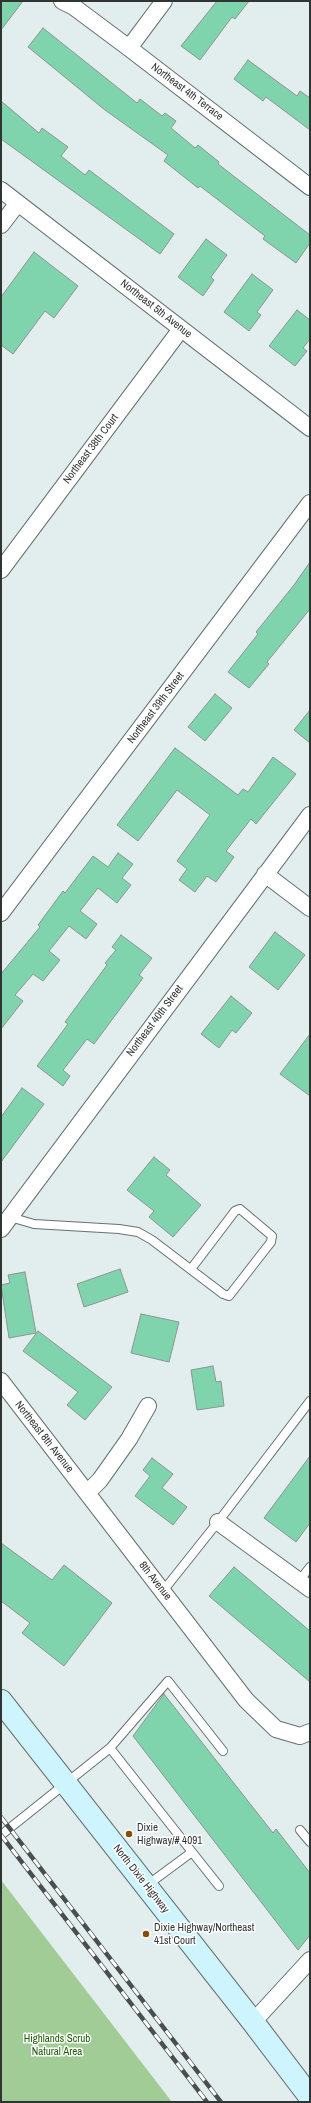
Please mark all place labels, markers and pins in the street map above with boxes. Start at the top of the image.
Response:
place label: Dixie Highway/# 4091 [137,1821,202,1847]
marker: Dixie Highway/# 4091 [124,1829,134,1839]
place label: Dixie Highway/Northeast 41st Court [154,1921,254,1947]
marker: Dixie Highway/Northeast 41st Court [141,1929,151,1939]

